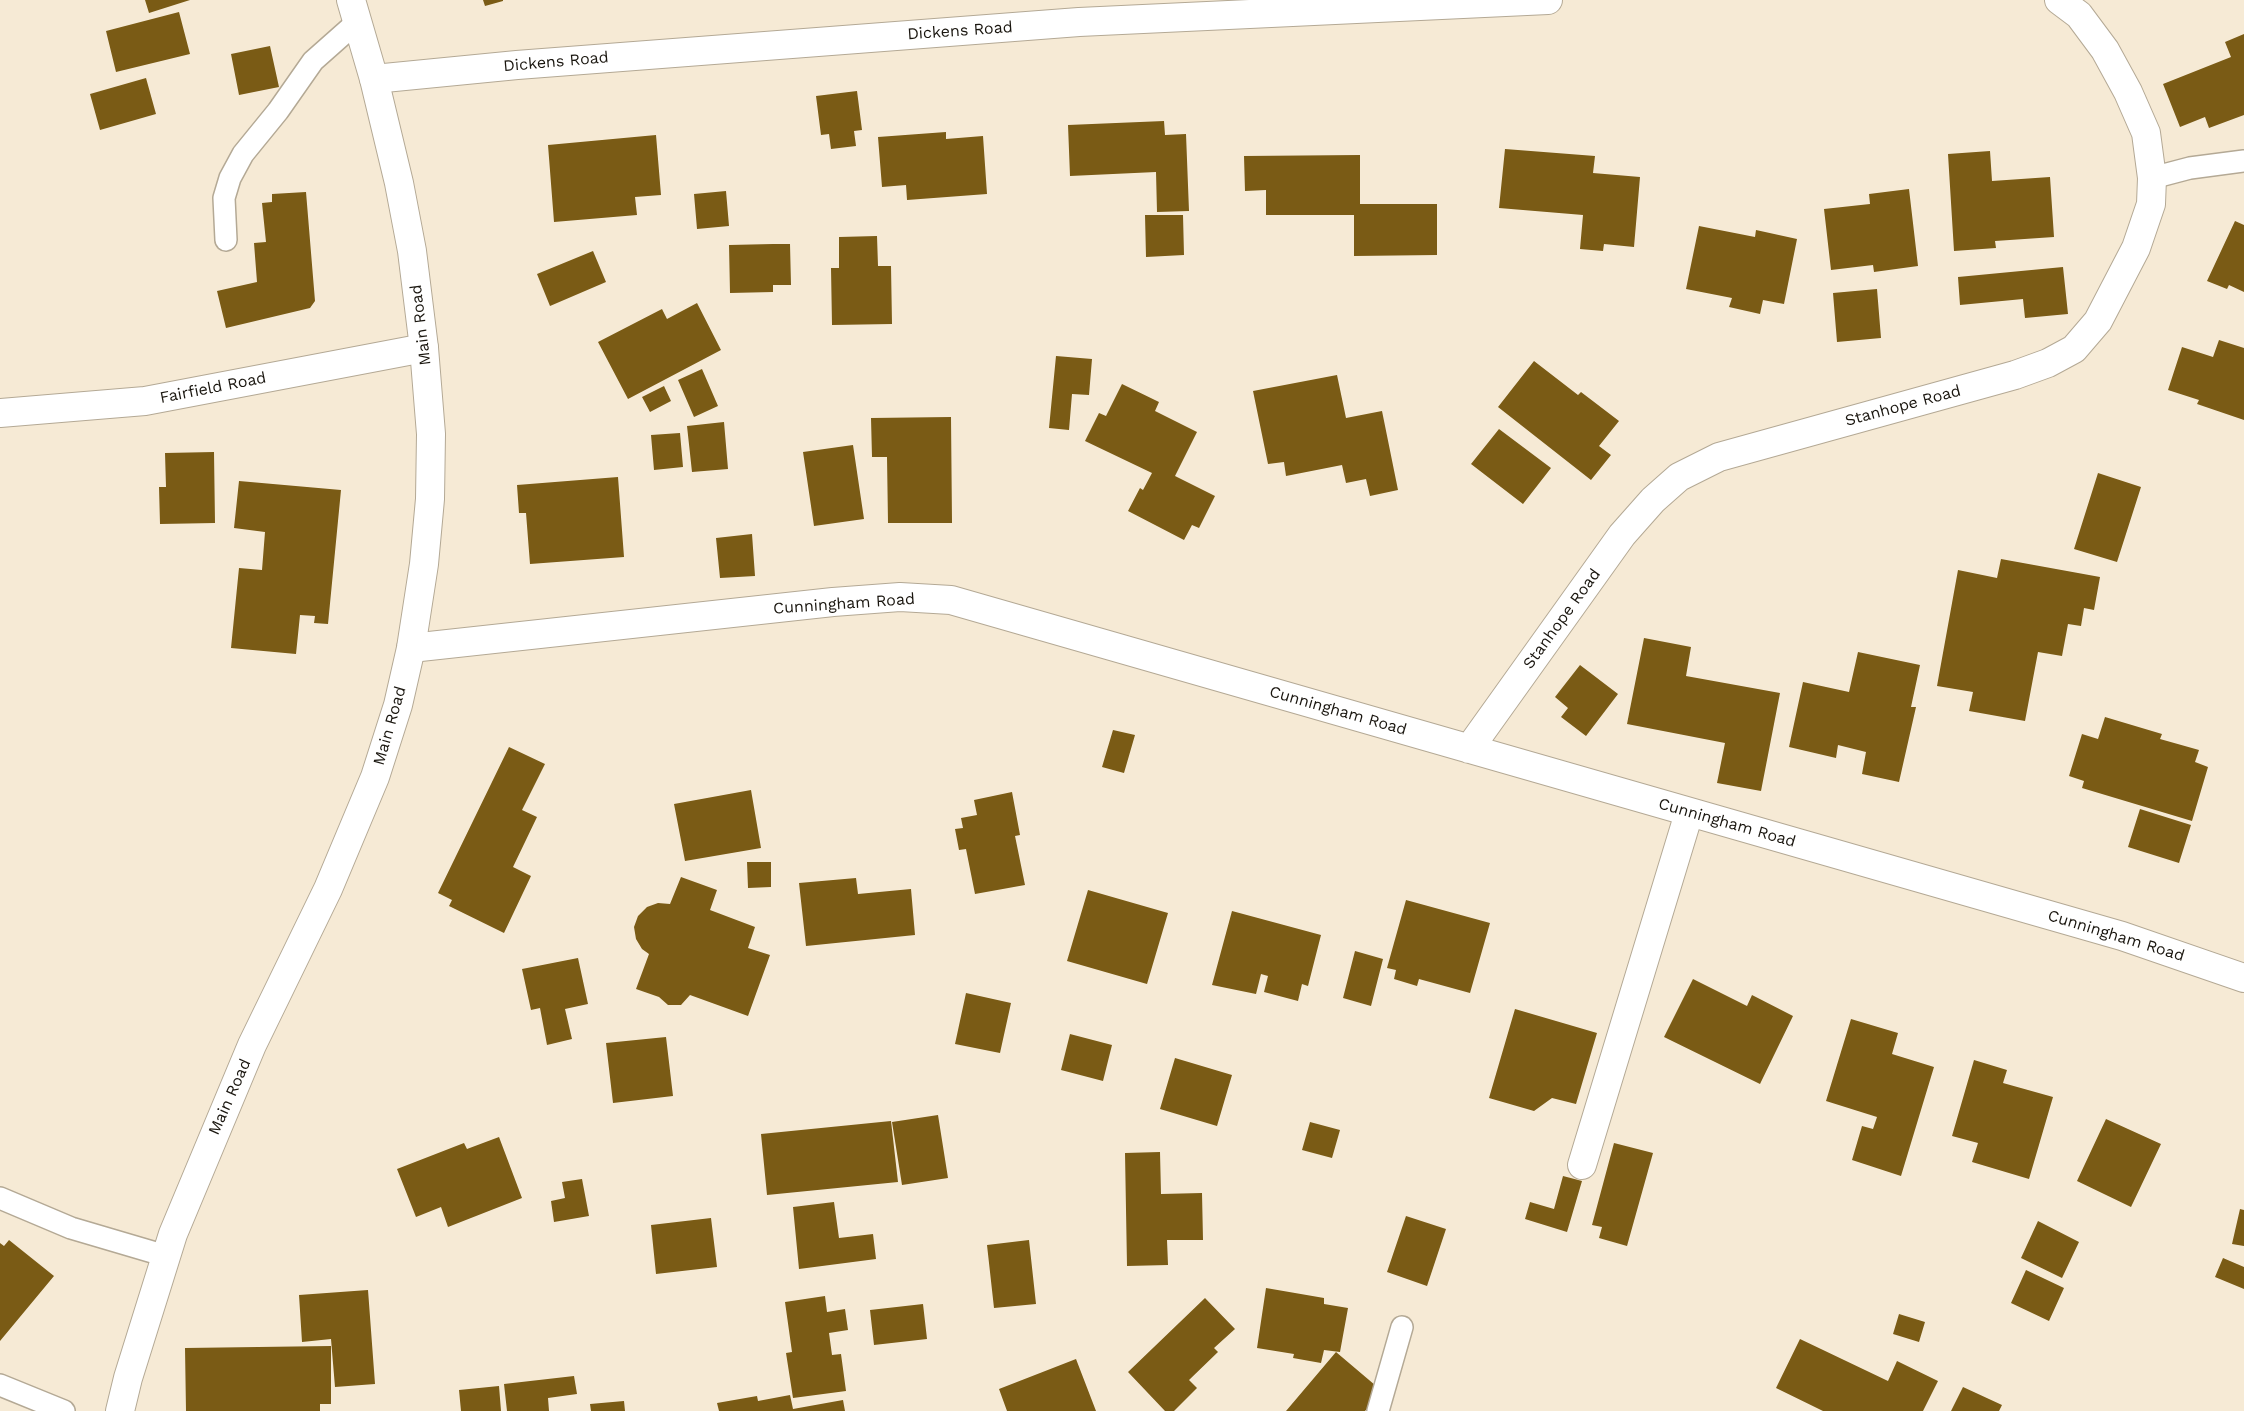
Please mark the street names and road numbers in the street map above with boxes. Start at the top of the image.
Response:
street label: Dickens Road [907,18,1013,44]
street label: Dickens Road [503,48,609,76]
street label: Main Road [407,283,435,367]
street label: Fairfield Road [158,368,268,408]
street label: Stanhope Road [1843,381,1963,431]
street label: Stanhope Road [1519,565,1605,673]
street label: Cunningham Road [772,589,916,619]
street label: Cunningham Road [1267,682,1409,740]
street label: Main Road [370,684,410,768]
street label: Cunningham Road [1656,794,1798,852]
street label: Cunningham Road [2045,906,2187,966]
street label: Main Road [205,1056,255,1138]

